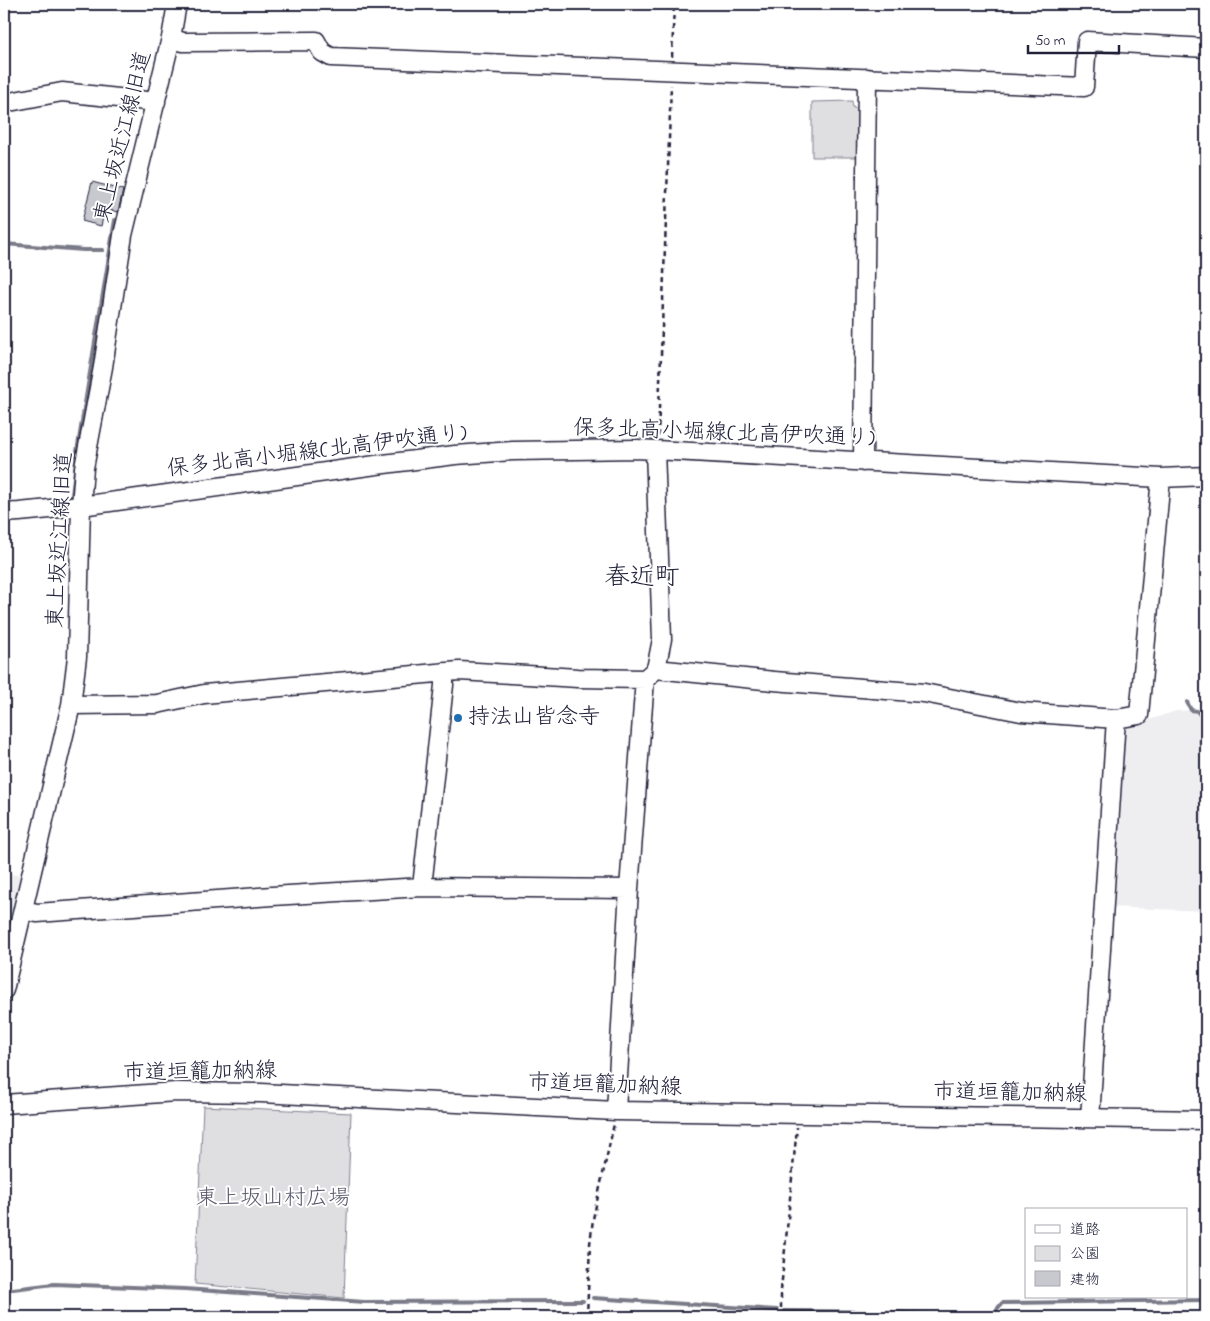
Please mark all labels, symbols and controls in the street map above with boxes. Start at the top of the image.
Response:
scale bar [1028,22,1119,54]
text: 50 m [1035,30,1066,52]
street label: 東上坂近江線旧道 [87,48,161,226]
street label: 保多北高小堀線(北高伊吹通り) [573,413,875,455]
street label: 保多北高小堀線(北高伊吹通り) [165,418,469,486]
street label: 東上坂近江線旧道 [40,451,82,629]
district label: 春近町 [604,560,680,596]
place label: 持法山皆念寺 [468,702,600,734]
marker: 持法山皆念寺 [452,712,464,724]
street label: 市道垣籠加納線 [123,1056,277,1090]
street label: 市道垣籠加納線 [527,1067,683,1105]
street label: 市道垣籠加納線 [933,1077,1087,1111]
park label: 東上坂山村広場 [196,1183,350,1215]
legend [1025,1208,1188,1298]
text: 道路 [1070,1219,1100,1241]
text: 公園 [1070,1243,1100,1265]
text: 建物 [1070,1269,1100,1291]

